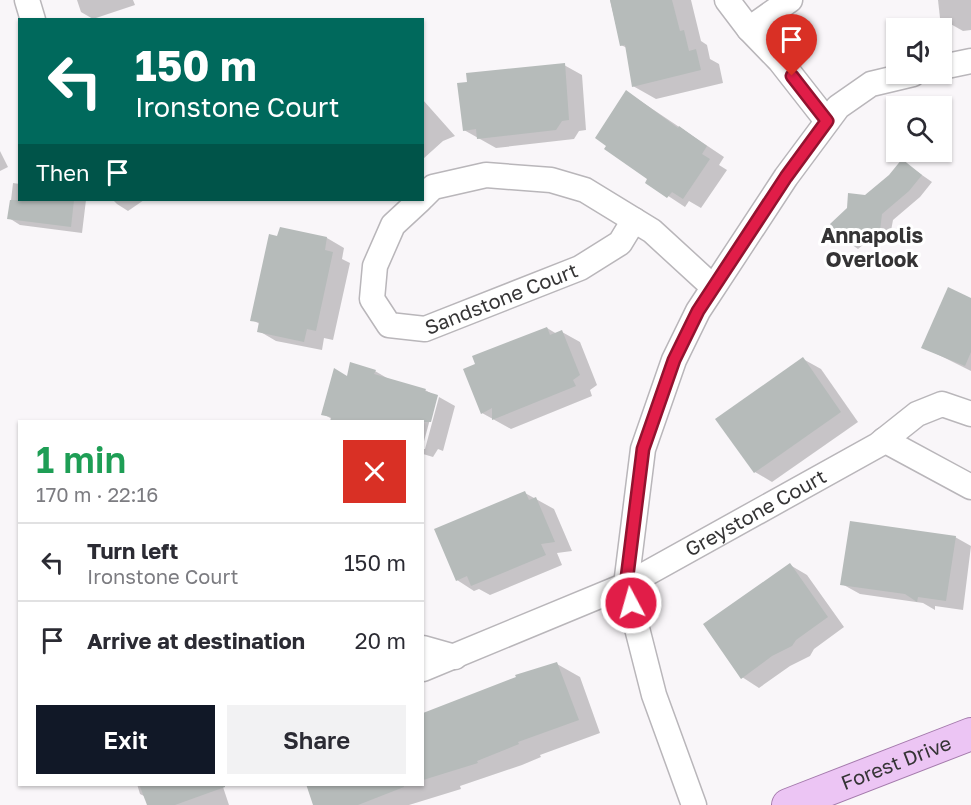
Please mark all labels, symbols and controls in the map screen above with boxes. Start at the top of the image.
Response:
pin [766,14,817,76]
map controls [886,18,952,162]
button: sound [886,18,952,84]
icon: arrive [775,23,808,56]
text: 150 m [135,40,257,90]
icon: left [36,42,114,120]
text: Ironstone Court [135,91,340,123]
button: search [886,96,952,162]
icon: arrive [101,156,134,189]
text: Then [36,159,89,186]
district label: Annapolis Overlook [821,222,924,272]
street label: Sandstone Court [421,257,581,339]
text: 1 min [36,438,126,481]
button: close [343,440,406,503]
street label: Greystone Court [680,463,830,561]
text: 170 m · 22:16 [36,482,158,506]
text: Turn left [87,537,178,564]
icon: left [36,546,69,579]
text: 150 m [344,549,406,576]
text: Ironstone Court [87,564,239,588]
position arrow [599,571,663,635]
icon: arrive [36,624,69,657]
text: Arrive at destination [87,627,305,654]
text: 20 m [355,627,406,654]
button: Exit [36,705,215,774]
button: Share [227,705,406,774]
street label: Forest Drive [837,730,954,794]

